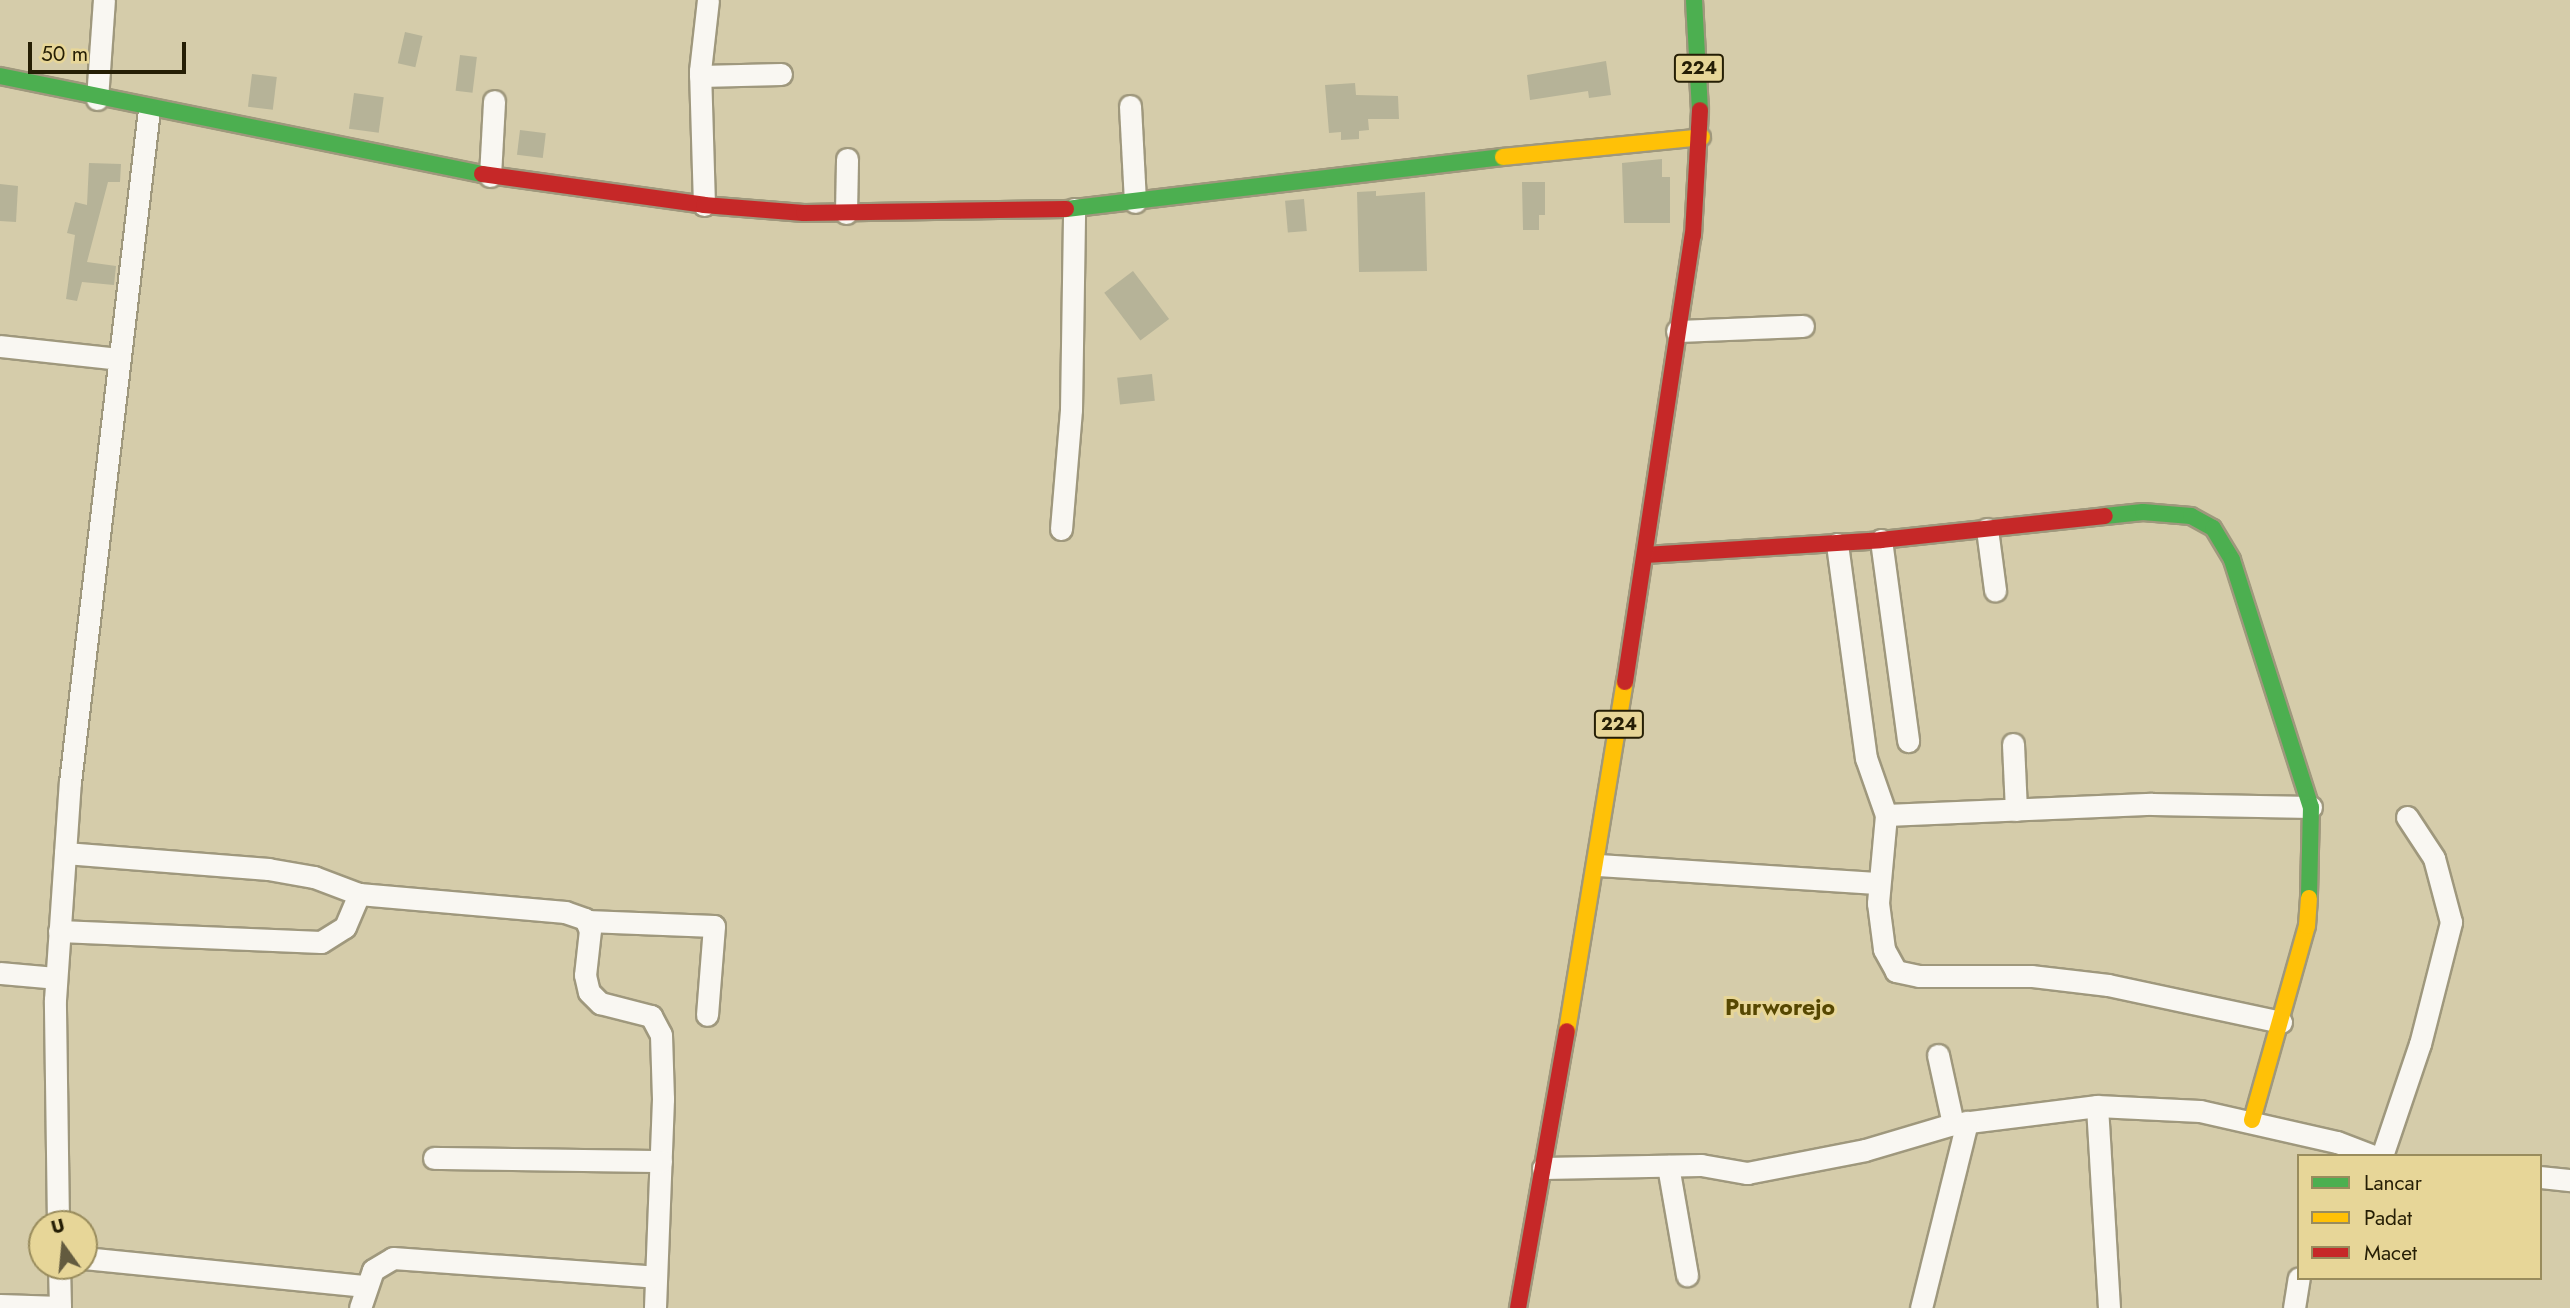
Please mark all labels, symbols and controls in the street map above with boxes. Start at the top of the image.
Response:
scale bar [32,28,189,72]
text: 50 m [41,39,88,69]
road number: 224 [1673,54,1725,82]
road number: 224 [1593,710,1645,738]
district label: Purworejo [1725,993,1835,1021]
legend [2297,1154,2542,1280]
text: Lancar [2364,1168,2422,1198]
text: Padat [2364,1203,2412,1233]
north arrow [28,1210,98,1280]
text: U [48,1211,68,1241]
text: Macet [2364,1238,2417,1268]

